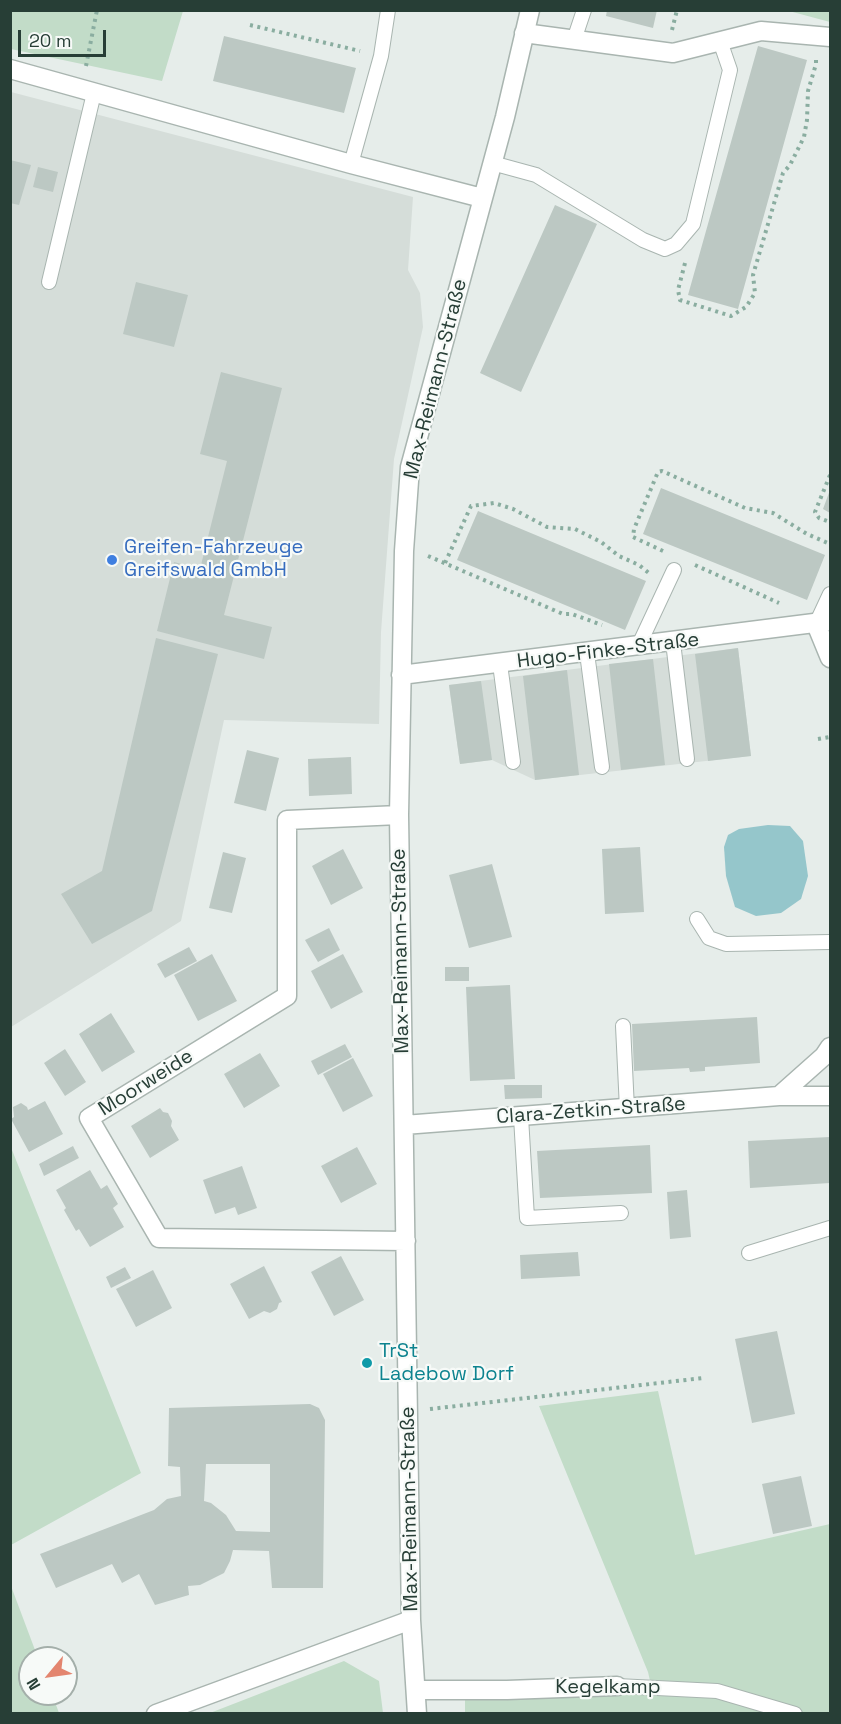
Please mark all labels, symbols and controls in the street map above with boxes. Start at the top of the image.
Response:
scale bar [21,18,110,56]
text: 20 m [29,29,72,52]
street label: Max-Reimann-Straße [400,277,472,481]
place label: Greifen-Fahrzeuge Greifswald GmbH [124,536,303,583]
marker: Greifen-Fahrzeuge Greifswald GmbH [105,553,119,567]
street label: Hugo-Finke-Straße [516,628,700,674]
street label: Max-Reimann-Straße [387,848,415,1054]
street label: Moorweide [94,1045,198,1121]
street label: Clara-Zetkin-Straße [496,1092,686,1130]
place label: TrSt Ladebow Dorf [379,1340,514,1387]
marker: TrSt Ladebow Dorf [360,1356,374,1370]
street label: Max-Reimann-Straße [396,1406,424,1612]
north arrow [18,1646,78,1706]
text: N [22,1674,45,1694]
street label: Kegelkamp [555,1676,661,1700]

